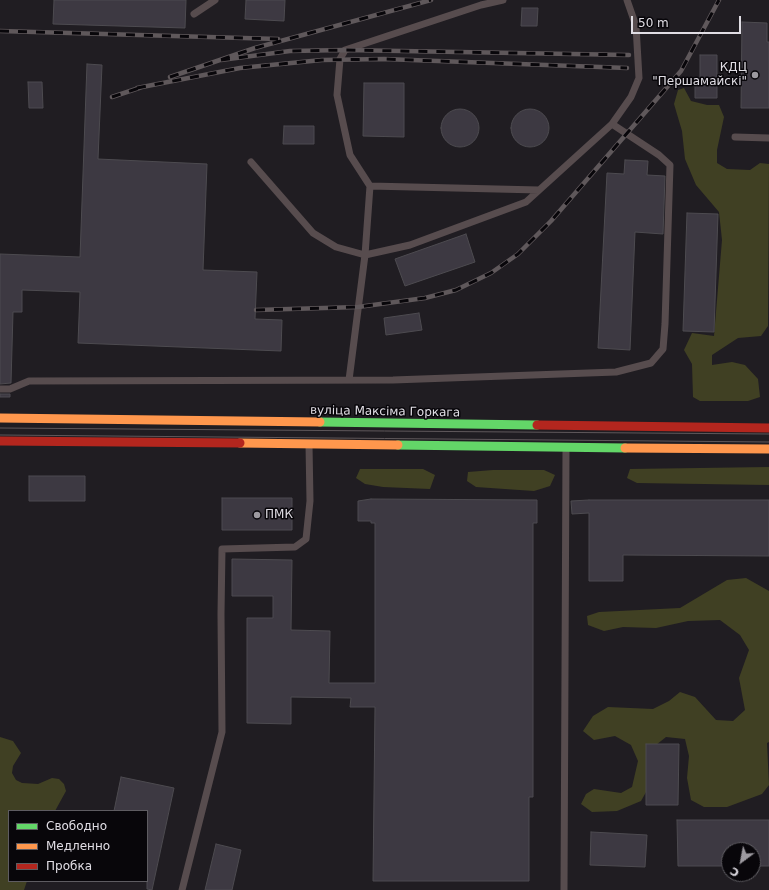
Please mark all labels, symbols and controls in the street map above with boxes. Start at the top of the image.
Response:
scale bar [633,8,743,34]
text: 50 m [638,16,669,30]
place label: КДЦ "Першамайскі" [652,61,747,89]
marker: КДЦ "Першамайскі" [750,70,760,80]
street label: вуліца Максіма Горкага [310,403,460,421]
place label: ПМК [265,508,293,522]
marker: ПМК [252,510,262,520]
legend [8,810,148,882]
text: Свободно [46,819,107,833]
text: Медленно [46,839,110,853]
north arrow [721,842,761,882]
text: Пробка [46,859,92,873]
text: С [728,864,742,879]

